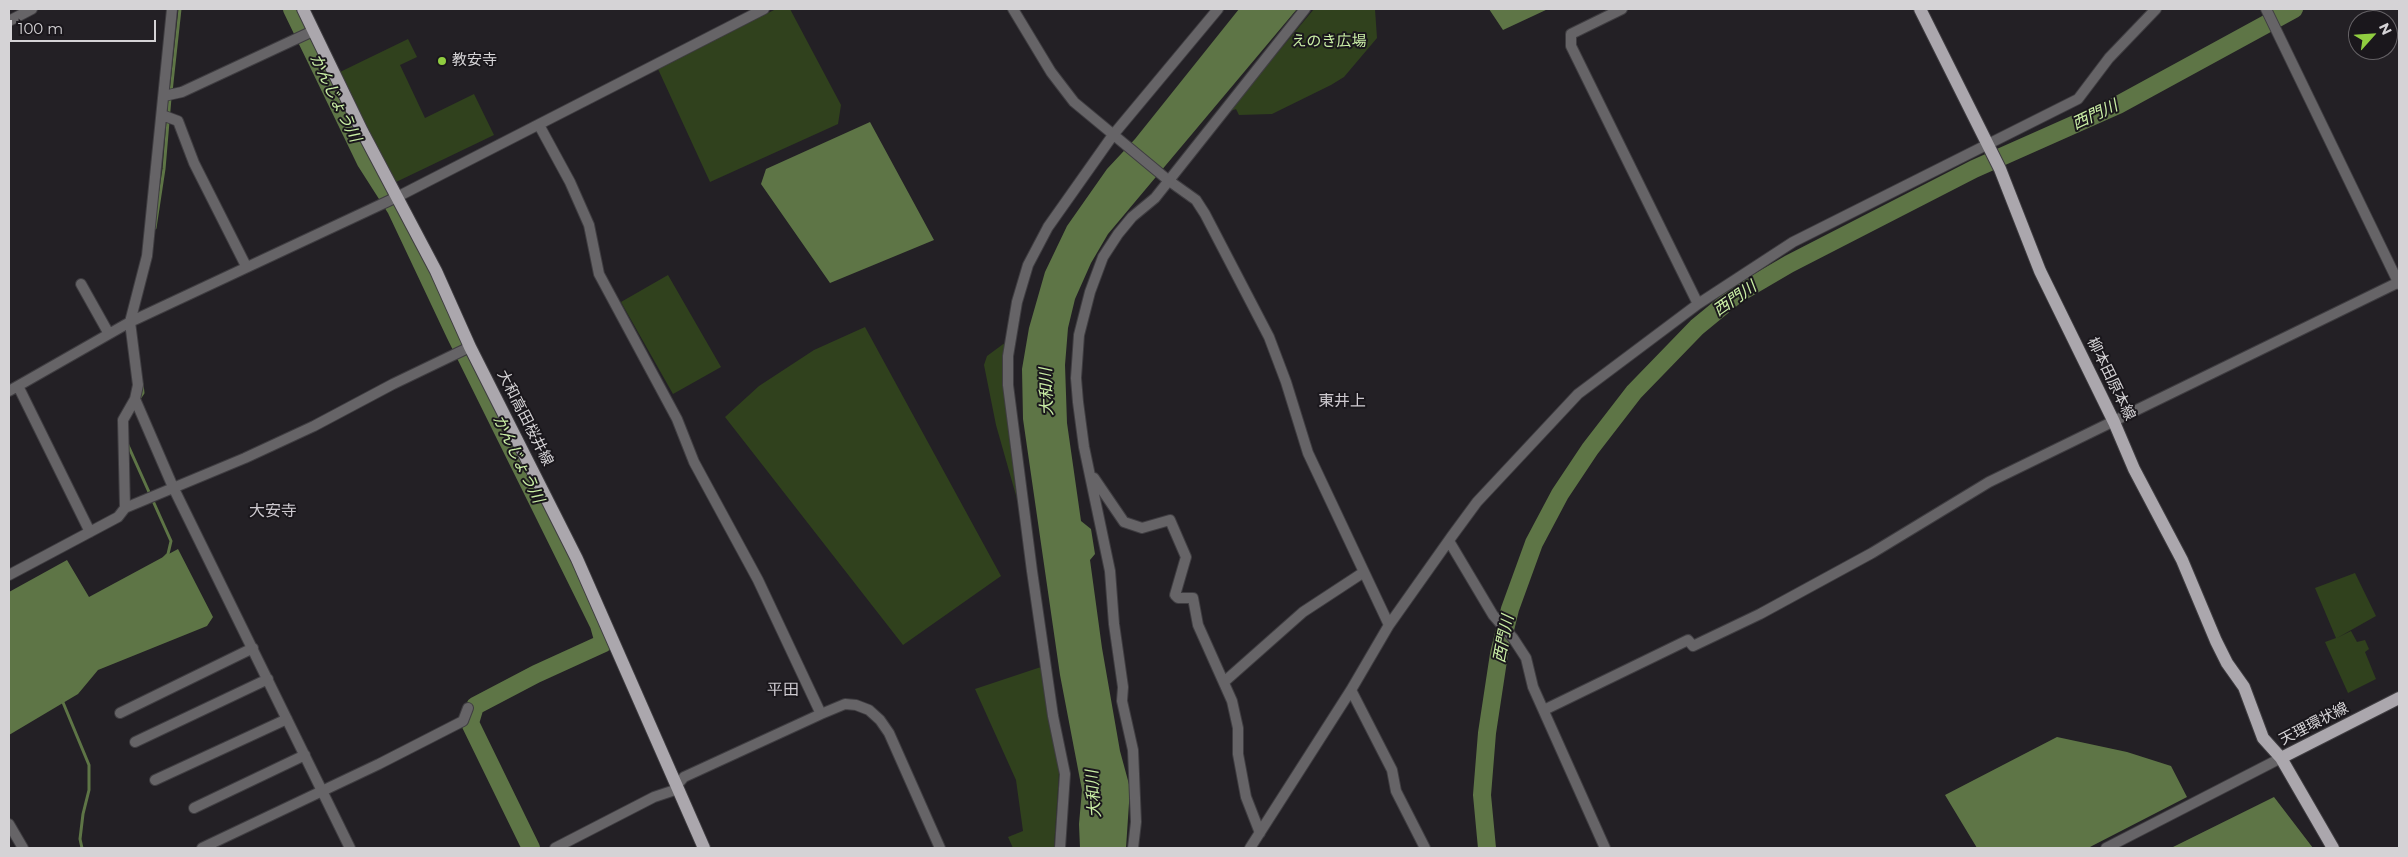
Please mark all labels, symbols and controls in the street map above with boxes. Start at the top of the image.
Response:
scale bar [12,10,159,42]
north arrow [2348,10,2398,60]
text: 100 m [18,19,63,38]
text: N [2375,20,2396,38]
park label: えのき広場 [1292,33,1366,51]
water label: かんじょう川 [305,51,365,145]
place label: 教安寺 [452,52,497,70]
marker: 教安寺 [436,55,448,67]
water label: 西門川 [2069,96,2121,134]
water label: 西門川 [1710,277,1760,321]
street label: 柳本田原本線 [2083,335,2139,423]
street label: 大和高田桜井線 [493,367,557,469]
water label: 大和川 [1037,368,1057,416]
district label: 東井上 [1318,391,1366,411]
water label: かんじょう川 [488,412,548,506]
district label: 大安寺 [249,501,297,521]
water label: 西門川 [1490,614,1518,664]
district label: 平田 [767,680,799,700]
street label: 天理環状線 [2277,699,2351,749]
water label: 大和川 [1083,769,1105,819]

